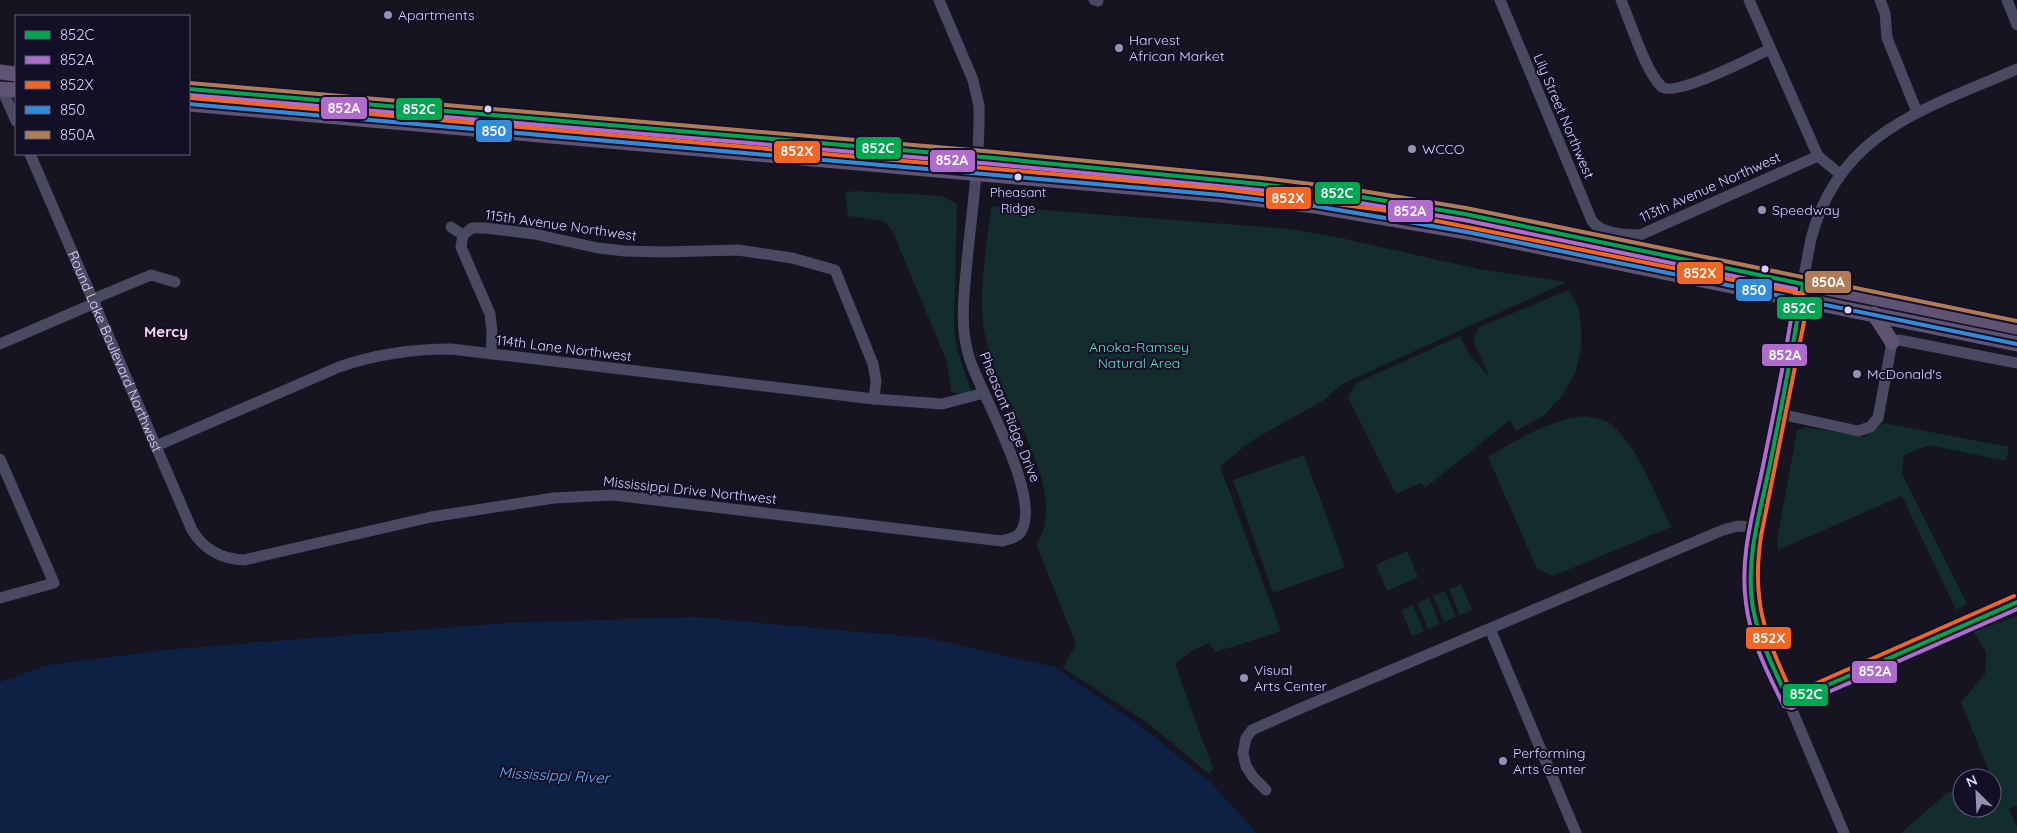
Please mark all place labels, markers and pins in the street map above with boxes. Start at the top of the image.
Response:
place label: Apartments [398,6,475,24]
marker: Apartments [382,9,394,21]
place label: Harvest African Market [1129,31,1225,65]
marker: Harvest African Market [1113,42,1125,54]
unlabelled marker [483,104,493,114]
place label: WCCO [1422,140,1465,158]
marker: WCCO [1406,143,1418,155]
marker: Pheasant Ridge [1013,172,1023,182]
place label: Pheasant Ridge [990,184,1046,216]
place label: Speedway [1772,201,1840,219]
marker: Speedway [1756,204,1768,216]
unlabelled marker [1760,264,1770,274]
unlabelled marker [1843,305,1853,315]
place label: McDonald's [1867,365,1942,383]
marker: McDonald's [1851,368,1863,380]
place label: Visual Arts Center [1254,661,1328,695]
marker: Visual Arts Center [1238,672,1250,684]
place label: Performing Arts Center [1513,744,1587,778]
marker: Performing Arts Center [1497,755,1509,767]

